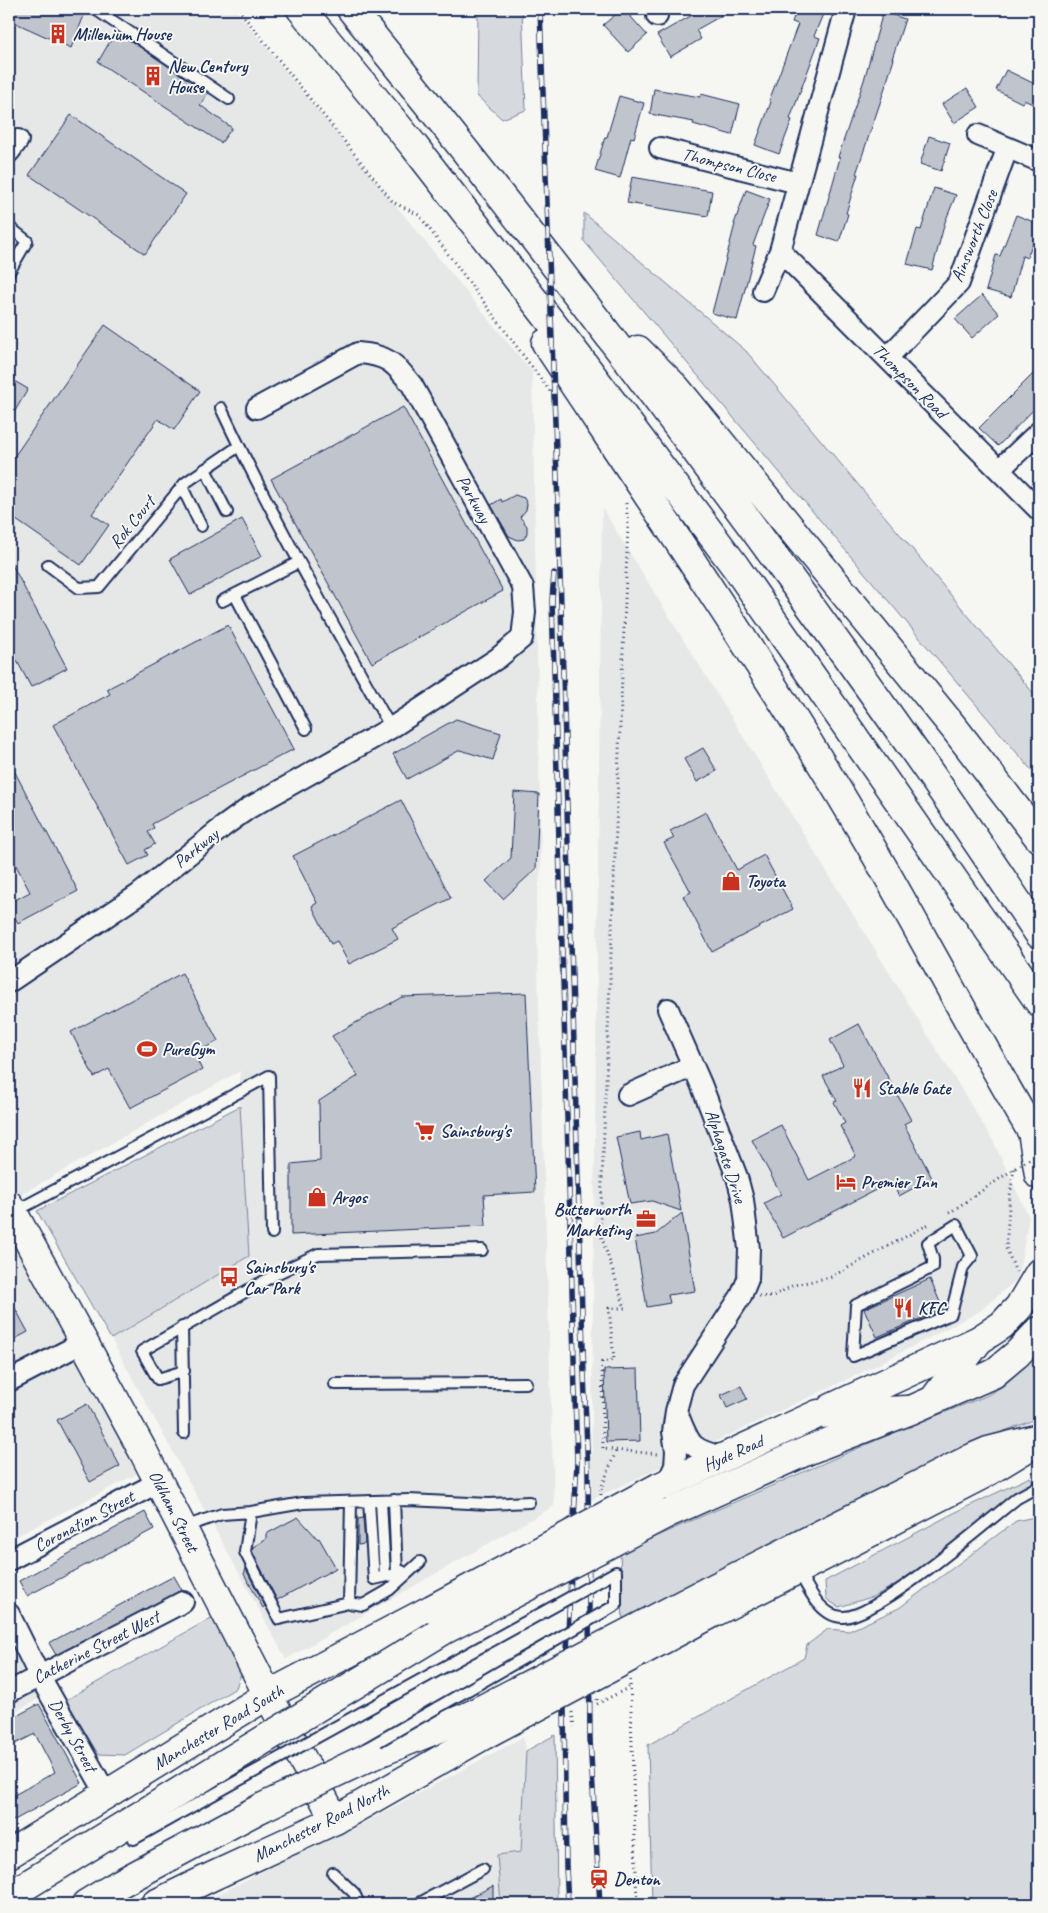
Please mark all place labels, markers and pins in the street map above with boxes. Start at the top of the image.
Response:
building icon: Millenium House [47,23,69,45]
place label: Millenium House [73,23,173,45]
place label: New Century House [168,55,249,98]
building icon: New Century House [142,65,164,87]
shop icon: Toyota [720,870,742,892]
place label: Toyota [746,870,787,892]
sports icon: PureGym [136,1038,158,1060]
place label: PureGym [162,1038,215,1060]
restaurant icon: Stable Gate [851,1077,873,1099]
place label: Stable Gate [877,1077,952,1099]
supermarket icon: Sainsbury's [414,1120,436,1142]
place label: Sainsbury's [440,1120,512,1142]
hotel icon: Premier Inn [835,1171,857,1193]
place label: Premier Inn [861,1171,938,1193]
shop icon: Argos [306,1186,328,1208]
place label: Argos [332,1186,369,1208]
place label: Butterworth Marketing [554,1198,633,1241]
office icon: Butterworth Marketing [635,1208,657,1230]
place label: Sainsbury's Car Park [244,1256,316,1299]
bus stop icon: Sainsbury's Car Park [218,1266,240,1288]
restaurant icon: KFC [892,1297,914,1319]
place label: KFC [918,1297,948,1319]
station icon: Denton [588,1868,610,1890]
place label: Denton [614,1868,661,1890]

